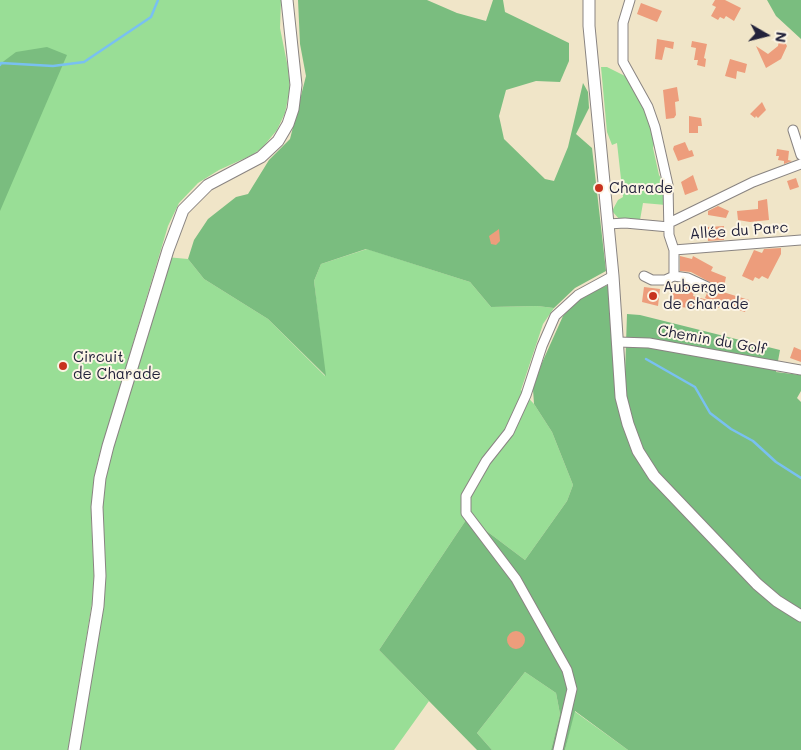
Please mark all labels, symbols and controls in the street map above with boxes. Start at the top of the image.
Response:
north arrow [741,10,791,60]
text: N [771,31,791,44]
place label: Charade [609,179,673,197]
marker: Charade [593,182,605,194]
street label: Allée du Parc [689,219,789,243]
place label: Auberge de charade [663,278,749,313]
marker: Auberge de charade [647,290,659,302]
street label: Chemin du Golf [656,322,768,358]
place label: Circuit de Charade [73,348,161,383]
marker: Circuit de Charade [57,360,69,372]

